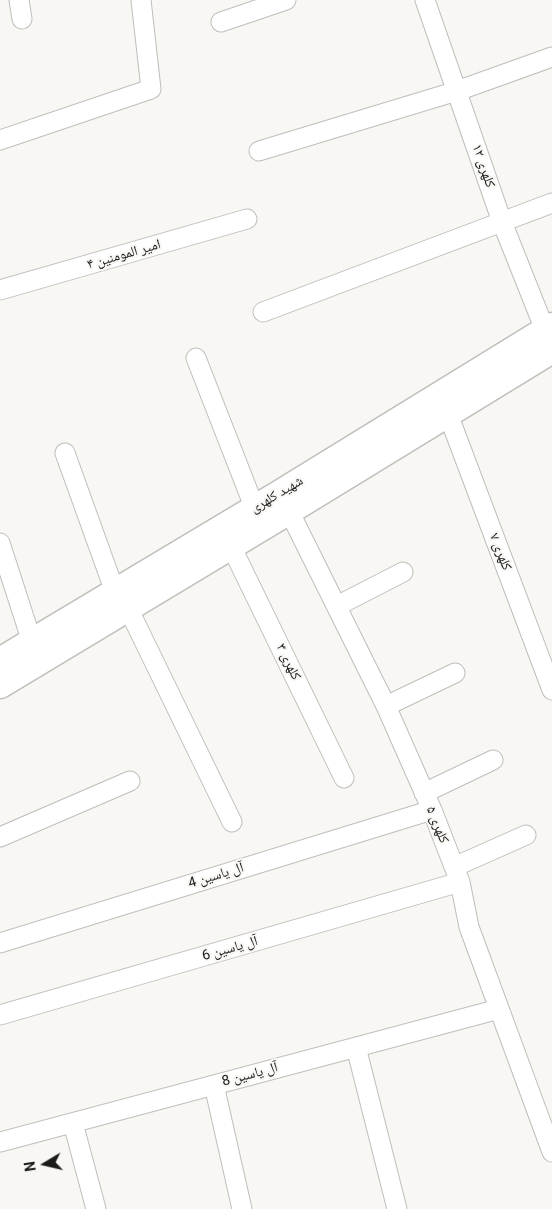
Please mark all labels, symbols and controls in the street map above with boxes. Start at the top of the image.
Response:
street label: کلهری ۱۲ [468,142,498,190]
street label: امیر المومنین ۴ [85,236,163,274]
street label: شهید کلهری [248,473,306,517]
street label: کلهری ۷ [485,531,515,573]
street label: کلهری ۳ [272,641,304,683]
street label: کلهری ۵ [422,804,452,846]
street label: آل یاسین 4 [186,860,246,892]
street label: آل یاسین 6 [200,933,260,965]
street label: آل یاسین 8 [220,1059,280,1091]
north arrow [20,1139,70,1189]
text: N [22,1160,39,1172]

